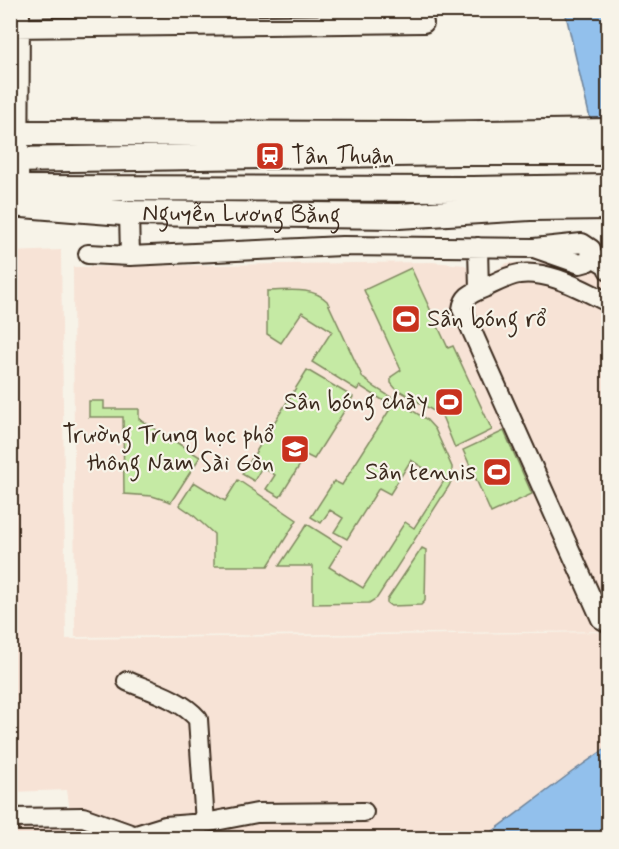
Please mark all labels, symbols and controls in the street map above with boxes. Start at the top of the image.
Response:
station icon: Tân Thuận [254,140,286,172]
place label: Tân Thuận [291,141,394,172]
street label: Nguyễn Lương Bằng [142,198,341,234]
sports icon: Sân bóng rổ [390,303,422,335]
place label: Sân bóng rổ [427,304,546,338]
sports icon: Sân bóng chày [433,386,465,418]
place label: Sân bóng chày [284,387,428,421]
place label: Trường Trung học phổ thông Nam Sài Gòn [62,420,274,482]
school or university icon: Trường Trung học phổ thông Nam Sài Gòn [279,433,311,465]
sports icon: Sân tennis [481,456,513,488]
place label: Sân tennis [365,457,476,488]

